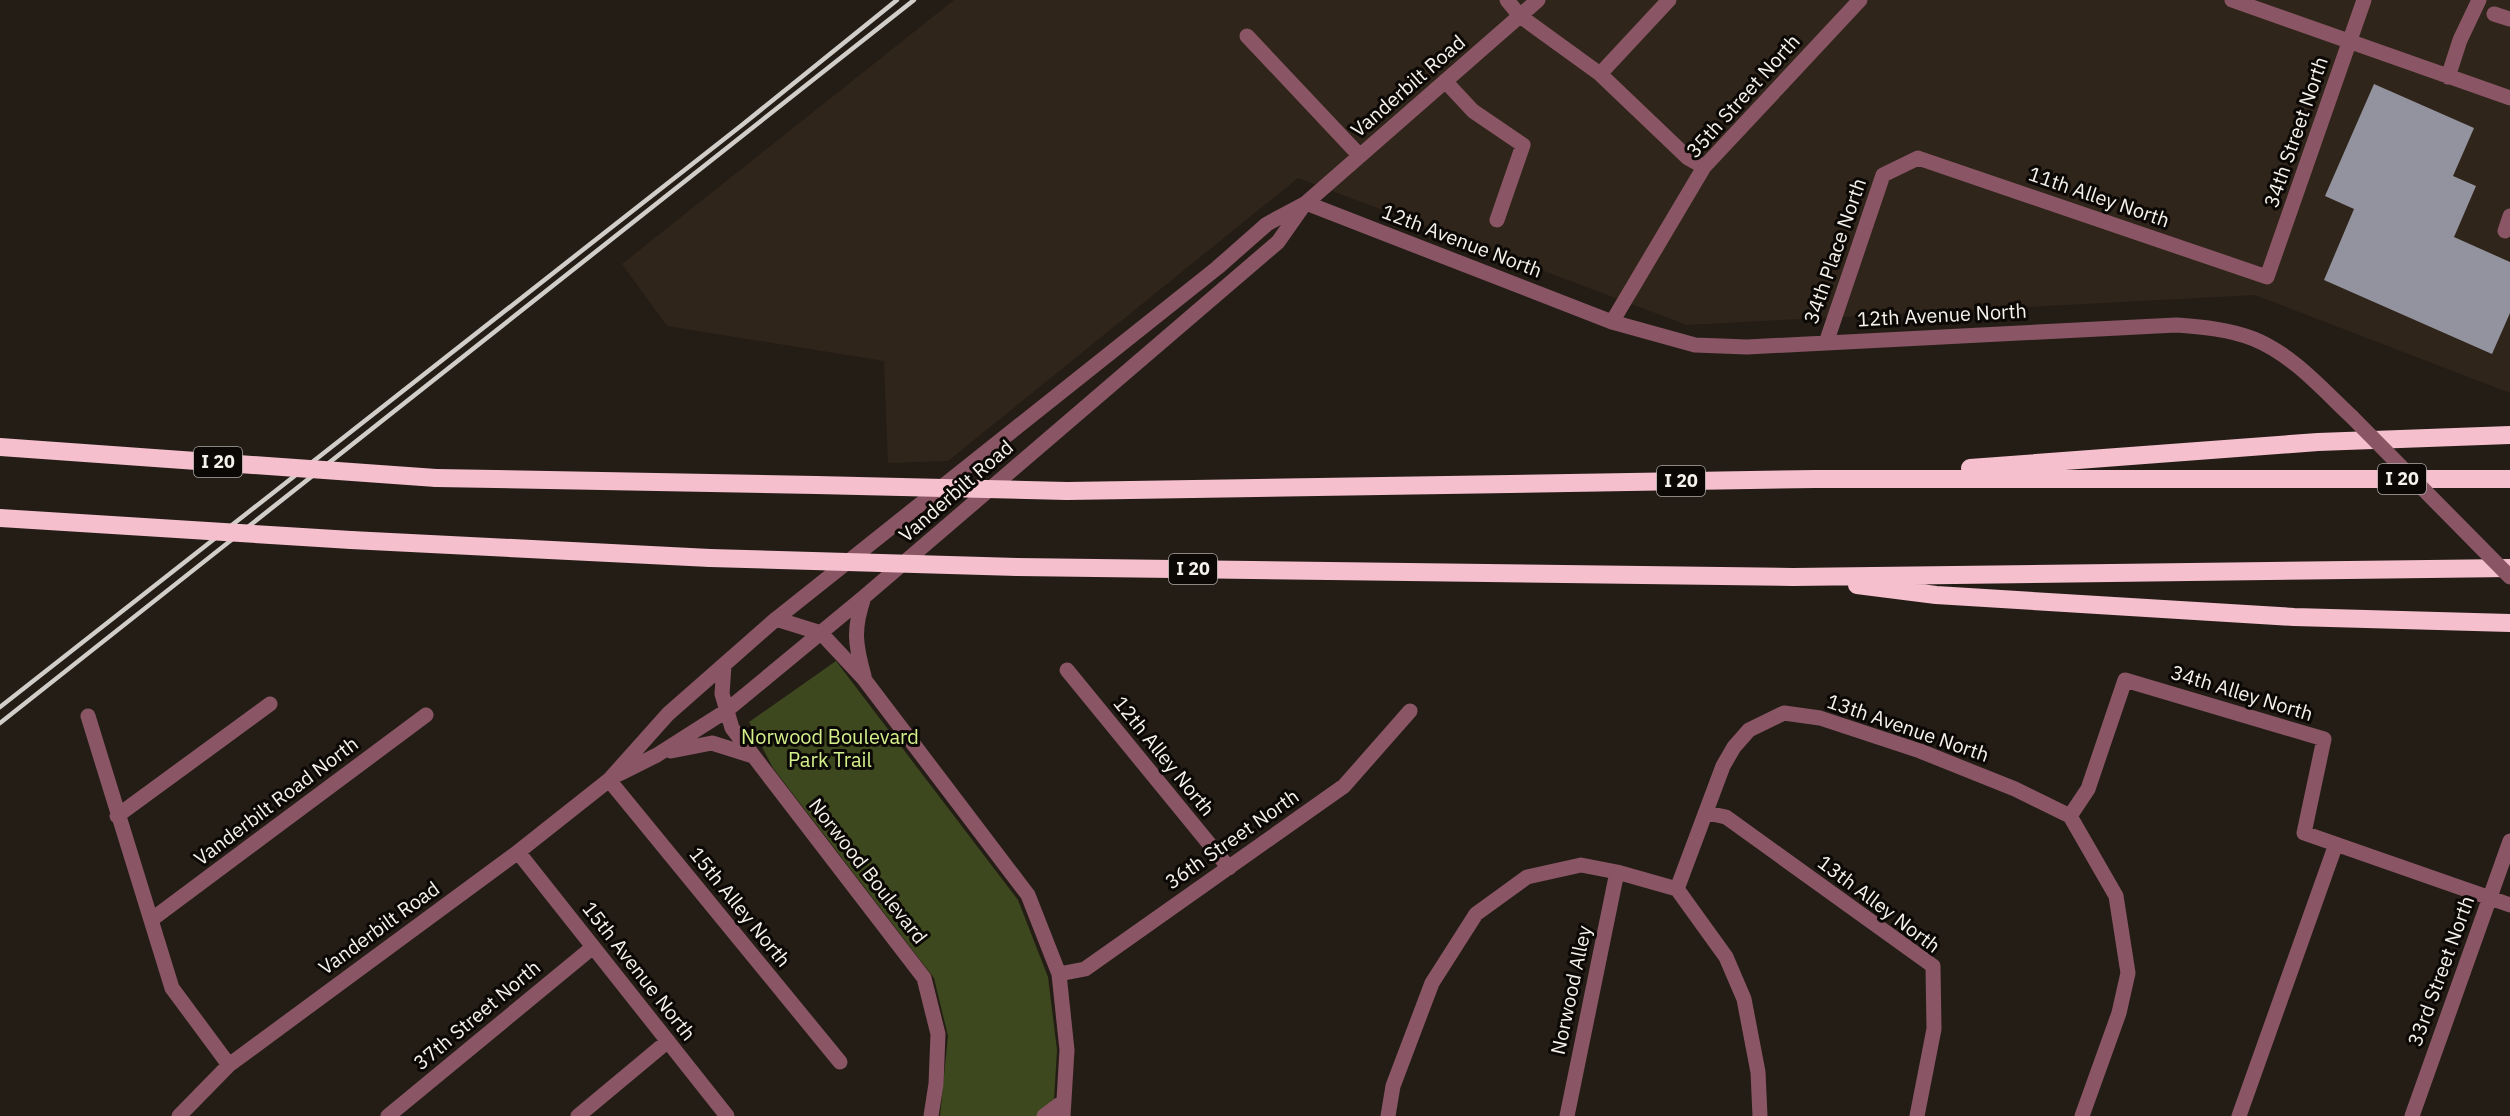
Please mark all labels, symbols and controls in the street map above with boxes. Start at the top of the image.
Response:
street label: Vanderbilt Road [1345,28,1471,143]
street label: 35th Street North [1680,28,1805,163]
street label: 34th Street North [2257,53,2334,211]
street label: 11th Alley North [2025,160,2173,233]
street label: 34th Place North [1797,175,1872,327]
street label: 12th Avenue North [1378,198,1546,284]
street label: 12th Avenue North [1857,297,2027,332]
street label: Vanderbilt Road [893,433,1019,548]
road number: I 20 [194,447,242,477]
road number: I 20 [2378,464,2426,494]
road number: I 20 [1657,466,1705,496]
road number: I 20 [1169,554,1217,584]
street label: 34th Alley North [2168,658,2317,727]
street label: 13th Avenue North [1824,687,1993,768]
street label: 12th Alley North [1108,690,1221,821]
park label: Norwood Boulevard Park Trail [741,723,919,773]
street label: Vanderbilt Road North [188,730,363,871]
street label: 36th Street North [1159,782,1304,895]
street label: Norwood Boulevard [803,792,934,949]
street label: 15th Alley North [684,841,797,972]
street label: 13th Alley North [1812,848,1946,959]
street label: Vanderbilt Road [313,875,445,981]
street label: 33rd Street North [2401,892,2480,1050]
street label: 15th Avenue North [577,895,702,1046]
street label: Norwood Alley [1544,923,1597,1057]
street label: 37th Street North [408,954,546,1076]

